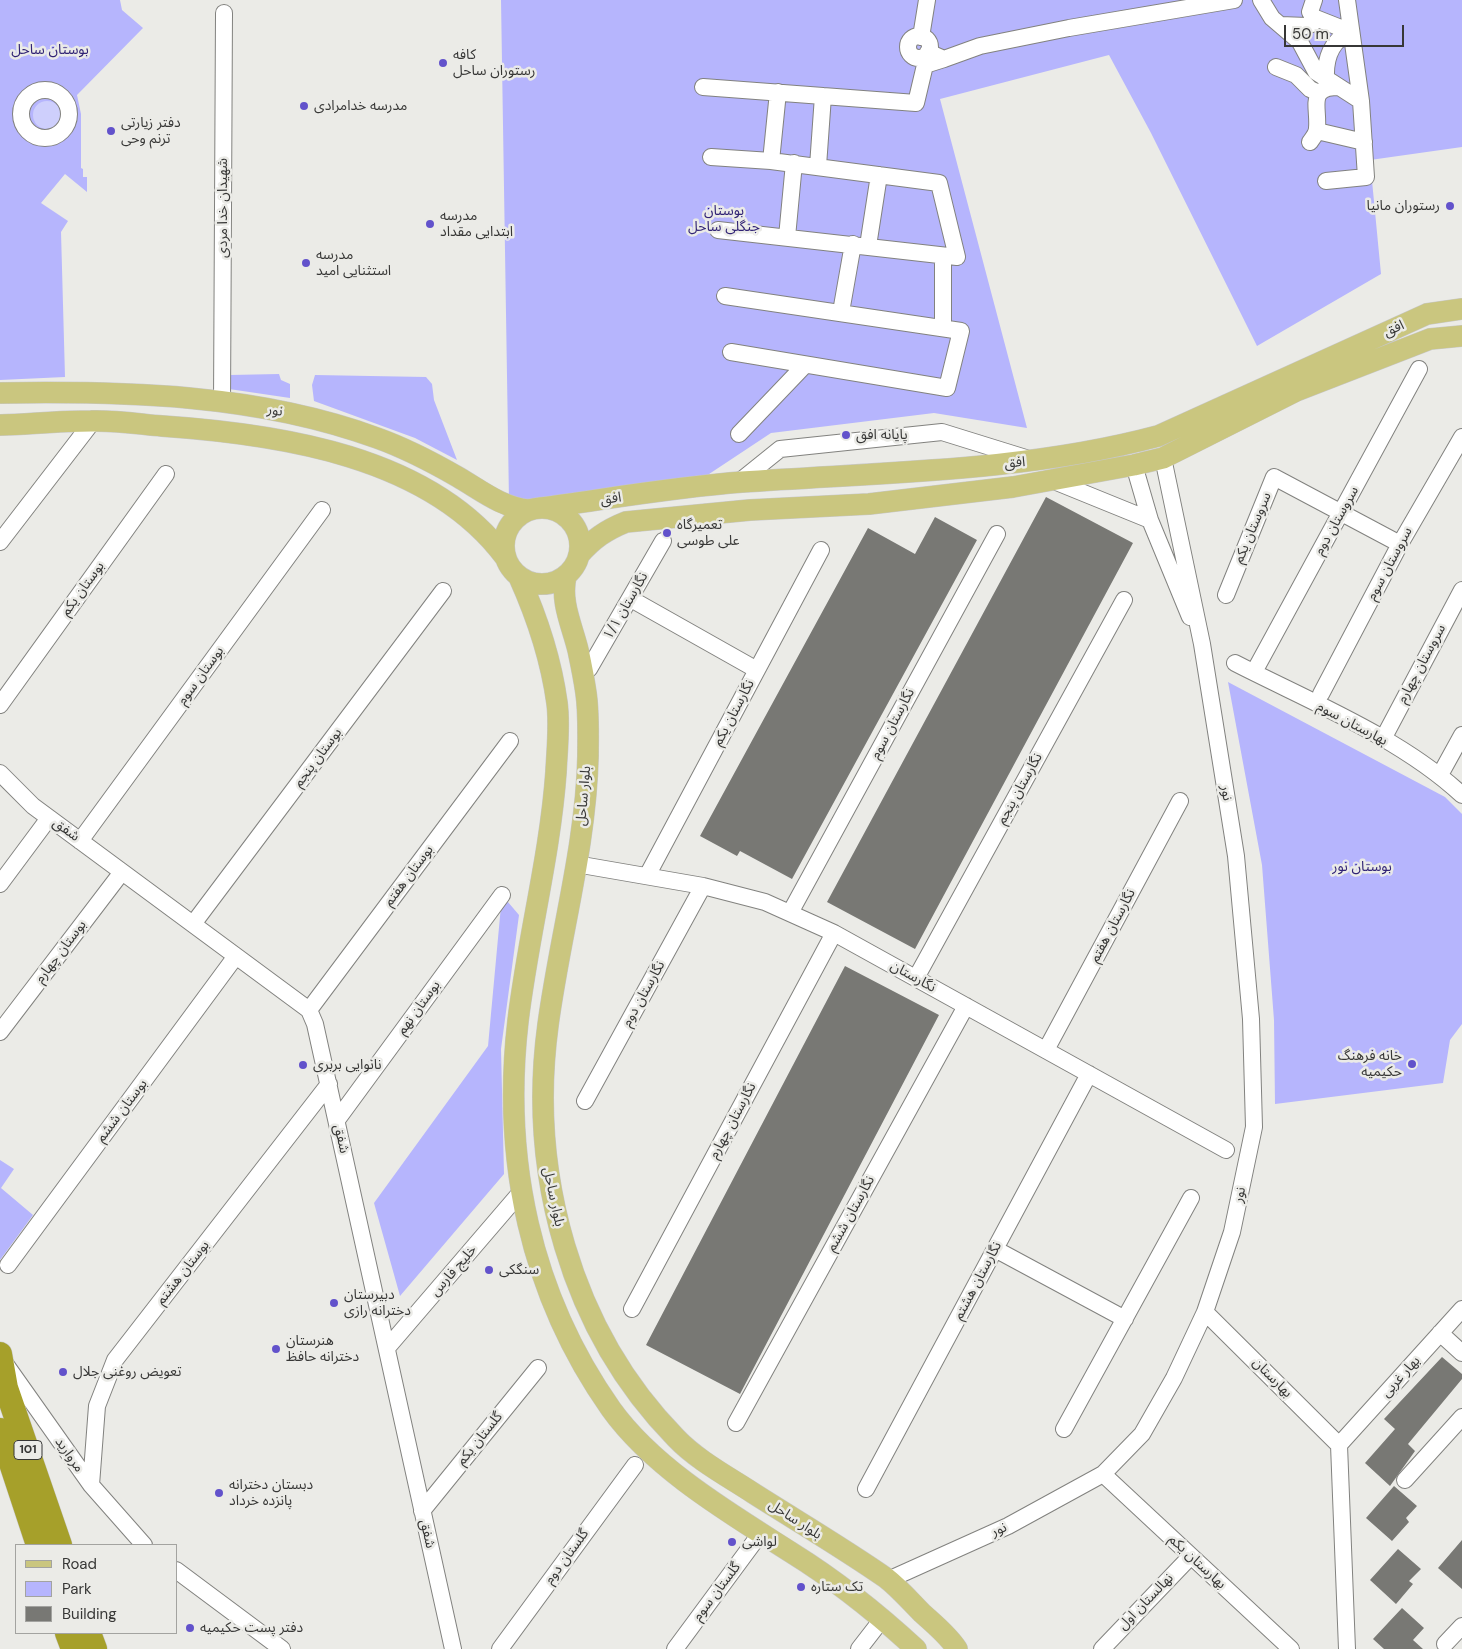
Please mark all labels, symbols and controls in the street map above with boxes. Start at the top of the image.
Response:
scale bar [1287,15,1407,47]
text: 50 m [1292,24,1329,44]
park label: بوستان ساحل [11,42,89,58]
place label: کافه رستوران ساحل [453,47,535,80]
marker: کافه رستوران ساحل [437,57,449,69]
place label: مدرسه خدامرادی [314,98,407,114]
marker: مدرسه خدامرادی [298,100,310,112]
place label: دفتر زیارتی ترنم وحی [121,115,181,148]
marker: دفتر زیارتی ترنم وحی [105,125,117,137]
street label: شهیدان خدا مردی [215,158,231,258]
place label: رستوران مانیا [1367,198,1440,214]
marker: رستوران مانیا [1444,200,1456,212]
park label: بوستان جنگلی ساحل [688,203,760,236]
place label: مدرسه ابتدایی مقداد [440,208,513,240]
marker: مدرسه ابتدایی مقداد [424,218,436,230]
place label: مدرسه استثنایی امید [316,247,391,280]
marker: مدرسه استثنایی امید [300,257,312,269]
street label: افق [1381,317,1407,341]
street label: نور [266,401,284,421]
place label: پایانه افق [856,427,908,443]
marker: پایانه افق [840,429,852,441]
street label: افق [1004,454,1026,472]
street label: سروستان دوم [1311,484,1363,558]
street label: افق [600,489,622,509]
street label: سروستان یکم [1231,490,1275,566]
place label: تعمیرگاه علی طوسی [677,517,740,550]
street label: سروستان سوم [1364,524,1416,604]
marker: تعمیرگاه علی طوسی [661,527,673,539]
street label: بوستان یکم [58,559,108,619]
street label: نگارستان ۱/۱ [600,569,652,643]
street label: سروستان چهارم [1394,622,1450,706]
street label: بوستان سوم [174,643,228,709]
street label: نگارستان یکم [710,677,758,749]
street label: نگارستان سوم [867,686,919,762]
street label: بهارستان سوم [1314,698,1390,750]
street label: بوستان پنجم [290,725,346,791]
street label: نگارستان پنجم [993,750,1047,828]
street label: بلوار ساحل [573,765,595,827]
street label: نور [1216,784,1236,802]
street label: شفق [49,814,83,846]
street label: بوستان هفتم [381,842,437,910]
park label: بوستان نور [1332,859,1392,875]
street label: نگارستان هفتم [1086,886,1140,966]
street label: بوستان چهارم [32,917,90,987]
street label: نگارستان دوم [619,958,669,1030]
street label: نگارستان [887,958,939,996]
street label: بوستان نهم [394,978,444,1038]
place label: خانه فرهنگ حکیمیه [1338,1048,1402,1080]
place label: نانوایی بربری [313,1057,382,1073]
marker: خانه فرهنگ حکیمیه [1406,1058,1418,1070]
marker: نانوایی بربری [297,1059,309,1071]
street label: بوستان ششم [93,1076,151,1146]
street label: نگارستان چهارم [706,1080,760,1162]
street label: شفق [330,1123,352,1155]
street label: بلوار ساحل [539,1166,567,1228]
street label: نگارستان ششم [823,1173,879,1255]
street label: نور [1230,1186,1250,1204]
street label: بوستان هشتم [153,1237,213,1309]
street label: نگارستان هشتم [950,1239,1006,1323]
street label: خلیج فارس [427,1242,481,1300]
place label: سنگکی [499,1262,539,1278]
marker: سنگکی [483,1264,495,1276]
place label: دبیرستان دخترانه رازی [344,1287,411,1320]
marker: دبیرستان دخترانه رازی [328,1297,340,1309]
place label: هنرستان دخترانه حافظ [286,1333,359,1365]
marker: هنرستان دخترانه حافظ [270,1343,282,1355]
street label: بهار غربی [1378,1353,1424,1401]
street label: بهارستان [1249,1355,1295,1401]
place label: تعویض روغنی جلال [73,1364,182,1380]
marker: تعویض روغنی جلال [57,1366,69,1378]
street label: گلستان یکم [453,1409,507,1469]
street label: مروارید [51,1434,87,1476]
road number: 101 [14,1440,42,1460]
place label: دبستان دخترانه پانزده خرداد [229,1477,313,1510]
marker: دبستان دخترانه پانزده خرداد [213,1487,225,1499]
street label: بلوار ساحل [765,1497,825,1543]
street label: شفق [416,1518,438,1550]
street label: نور [988,1519,1010,1541]
street label: گلستان دوم [541,1526,593,1588]
street label: بهارستان یکم [1165,1531,1229,1593]
place label: لواشی [742,1534,777,1550]
marker: لواشی [726,1536,738,1548]
legend [15,1544,178,1634]
text: Road [62,1554,97,1574]
street label: گلستان سوم [690,1559,744,1625]
street label: نهالستان اول [1115,1570,1177,1634]
text: Park [62,1579,92,1599]
place label: تک ستاره [811,1579,863,1595]
marker: تک ستاره [795,1581,807,1593]
text: Building [62,1604,117,1624]
place label: دفتر پست حکیمیه [200,1620,303,1636]
marker: دفتر پست حکیمیه [184,1622,196,1634]

